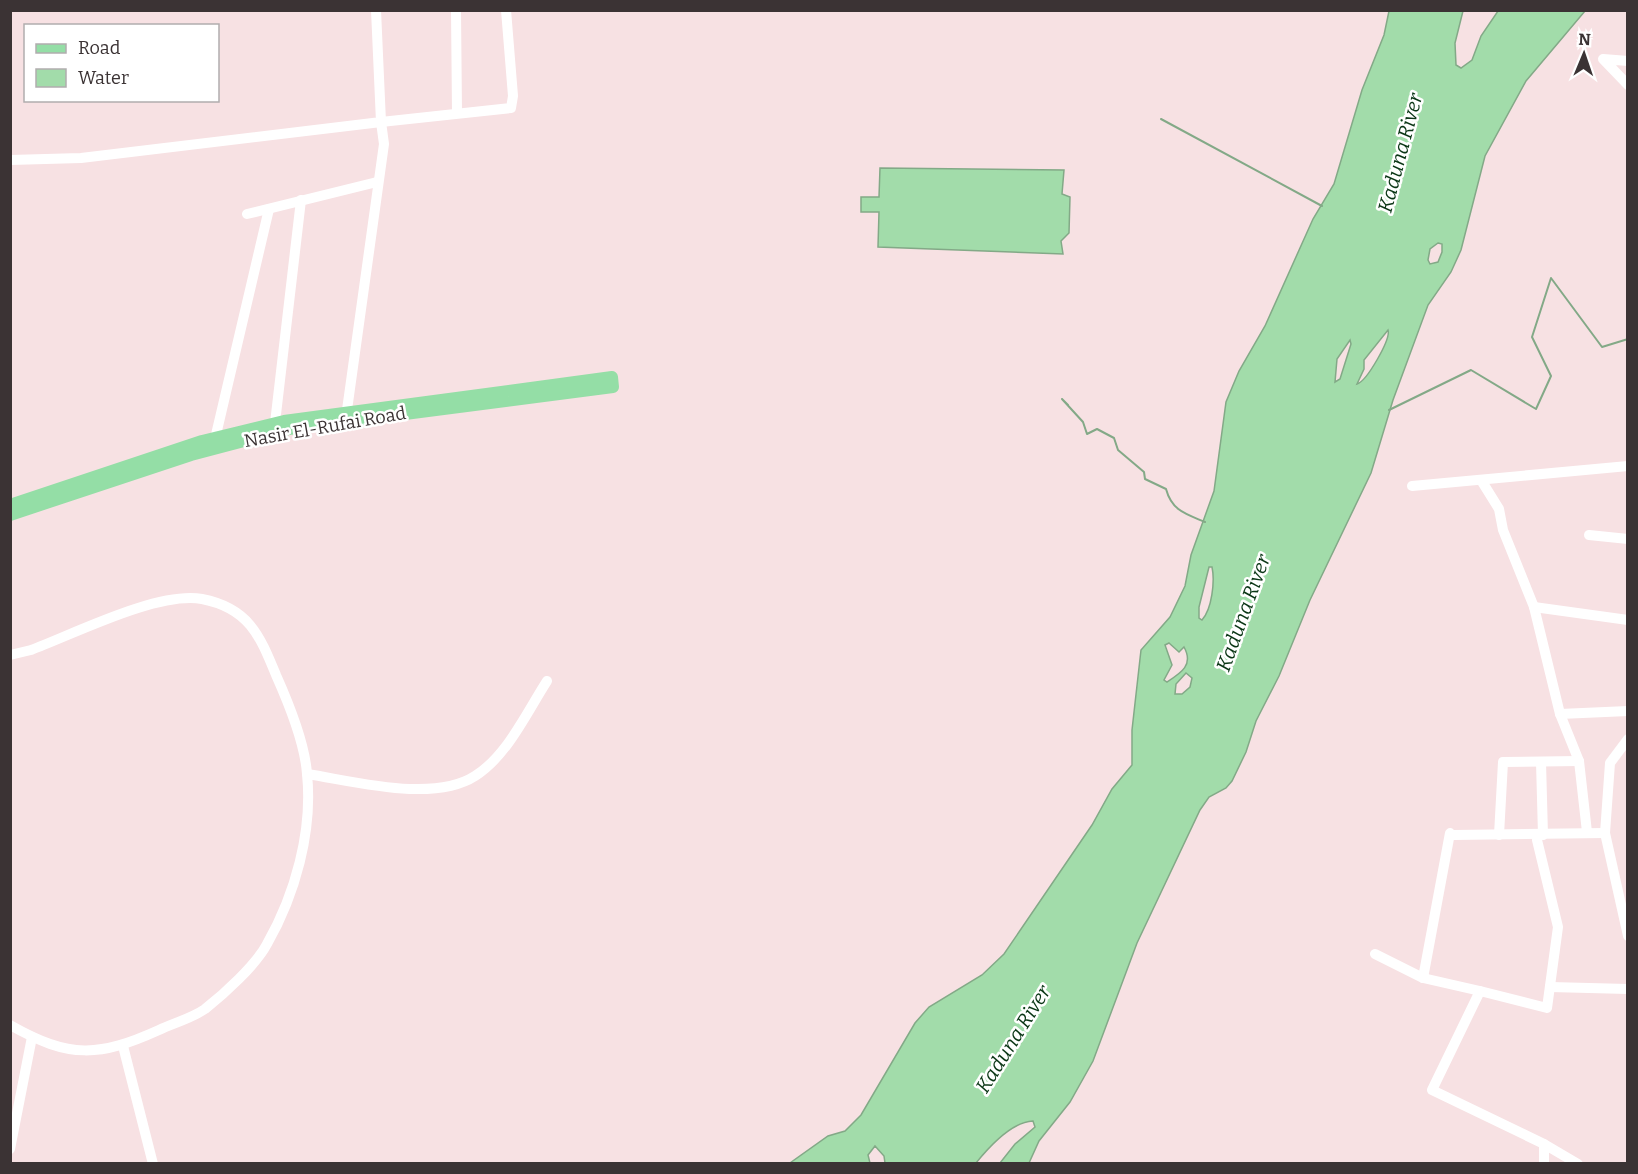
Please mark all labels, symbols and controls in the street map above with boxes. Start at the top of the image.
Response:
legend [24,24,219,102]
north arrow [1554,24,1614,84]
text: N [1578,30,1591,49]
text: Road [78,37,121,59]
text: Water [78,67,129,89]
water label: Kaduna River [1373,90,1428,215]
street label: Nasir El-Rufai Road [242,402,408,452]
water label: Kaduna River [1211,551,1275,675]
water label: Kaduna River [970,980,1056,1097]

